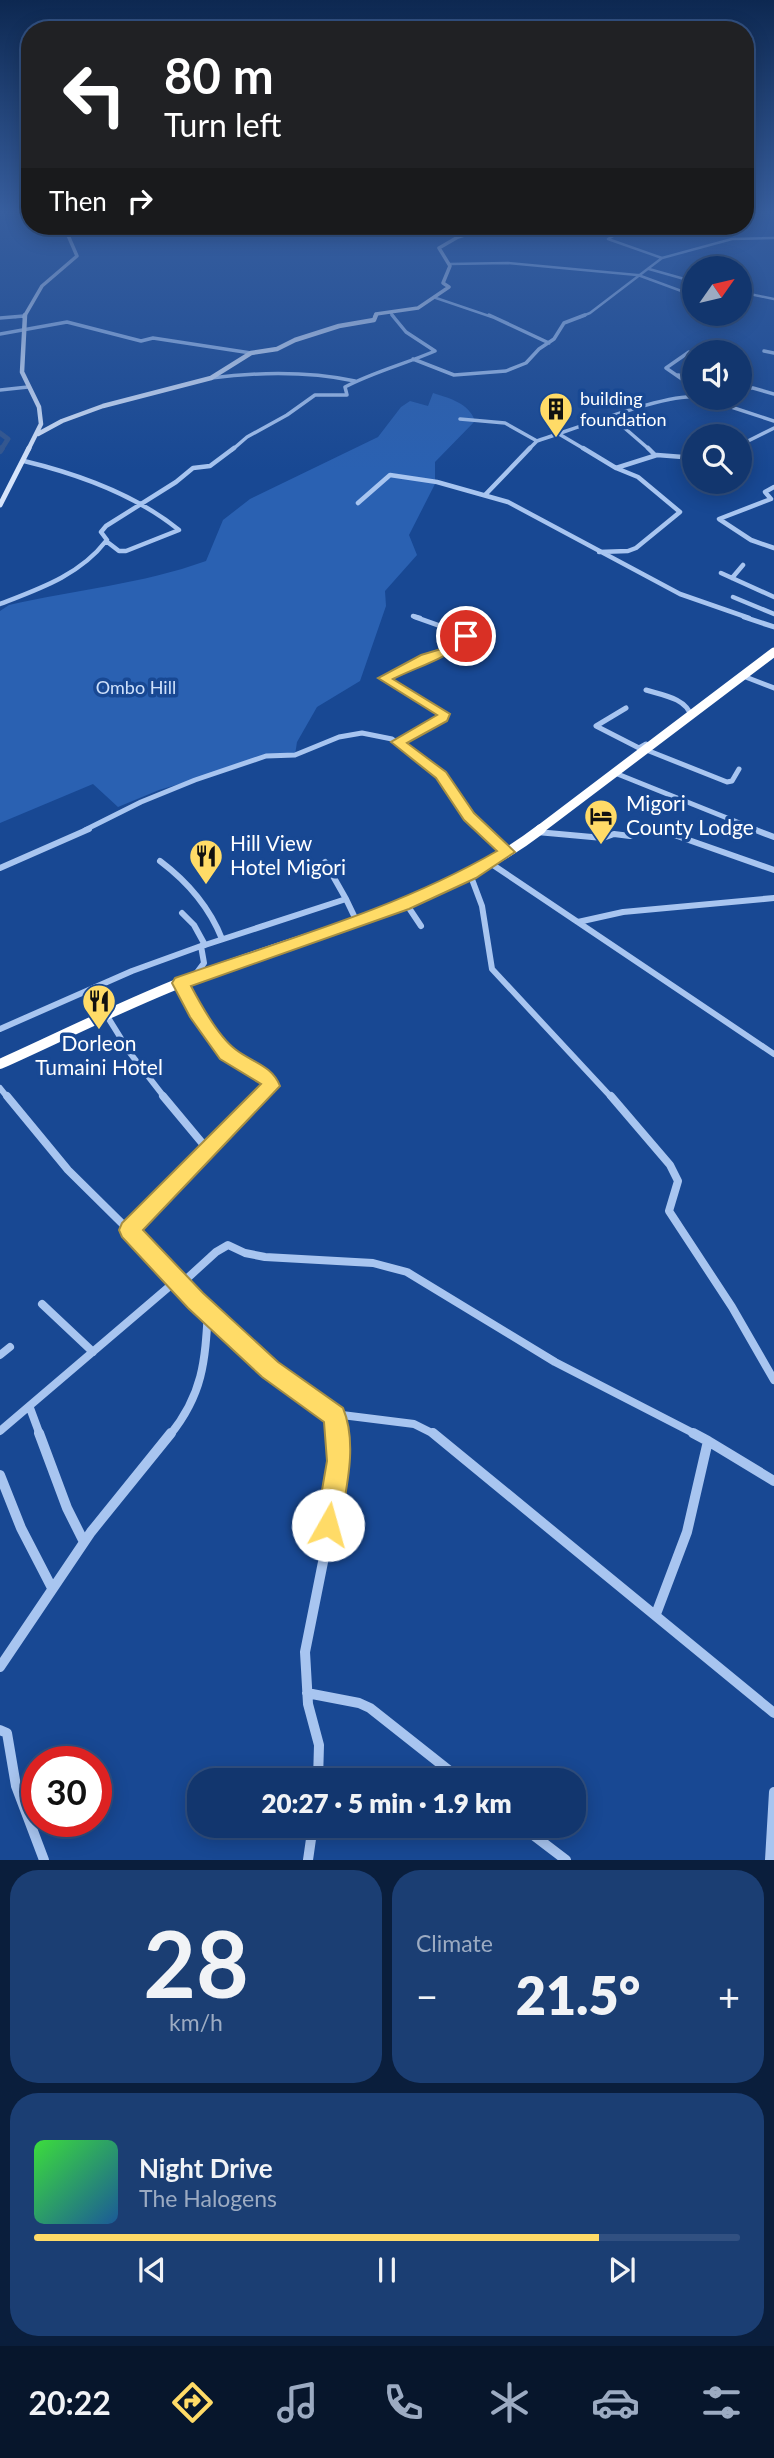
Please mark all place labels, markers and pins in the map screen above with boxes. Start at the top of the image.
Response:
place label: building foundation [580,387,667,430]
building icon: building foundation [537,390,575,439]
pin [436,606,496,666]
place label: Migori County Lodge [626,790,754,839]
hotel icon: Migori County Lodge [582,797,620,846]
place label: Hill View Hotel Migori [230,830,346,879]
restaurant icon: Hill View Hotel Migori [187,837,225,886]
restaurant icon: Dorleon Tumaini Hotel [80,982,118,1031]
place label: Dorleon Tumaini Hotel [35,1030,163,1079]

